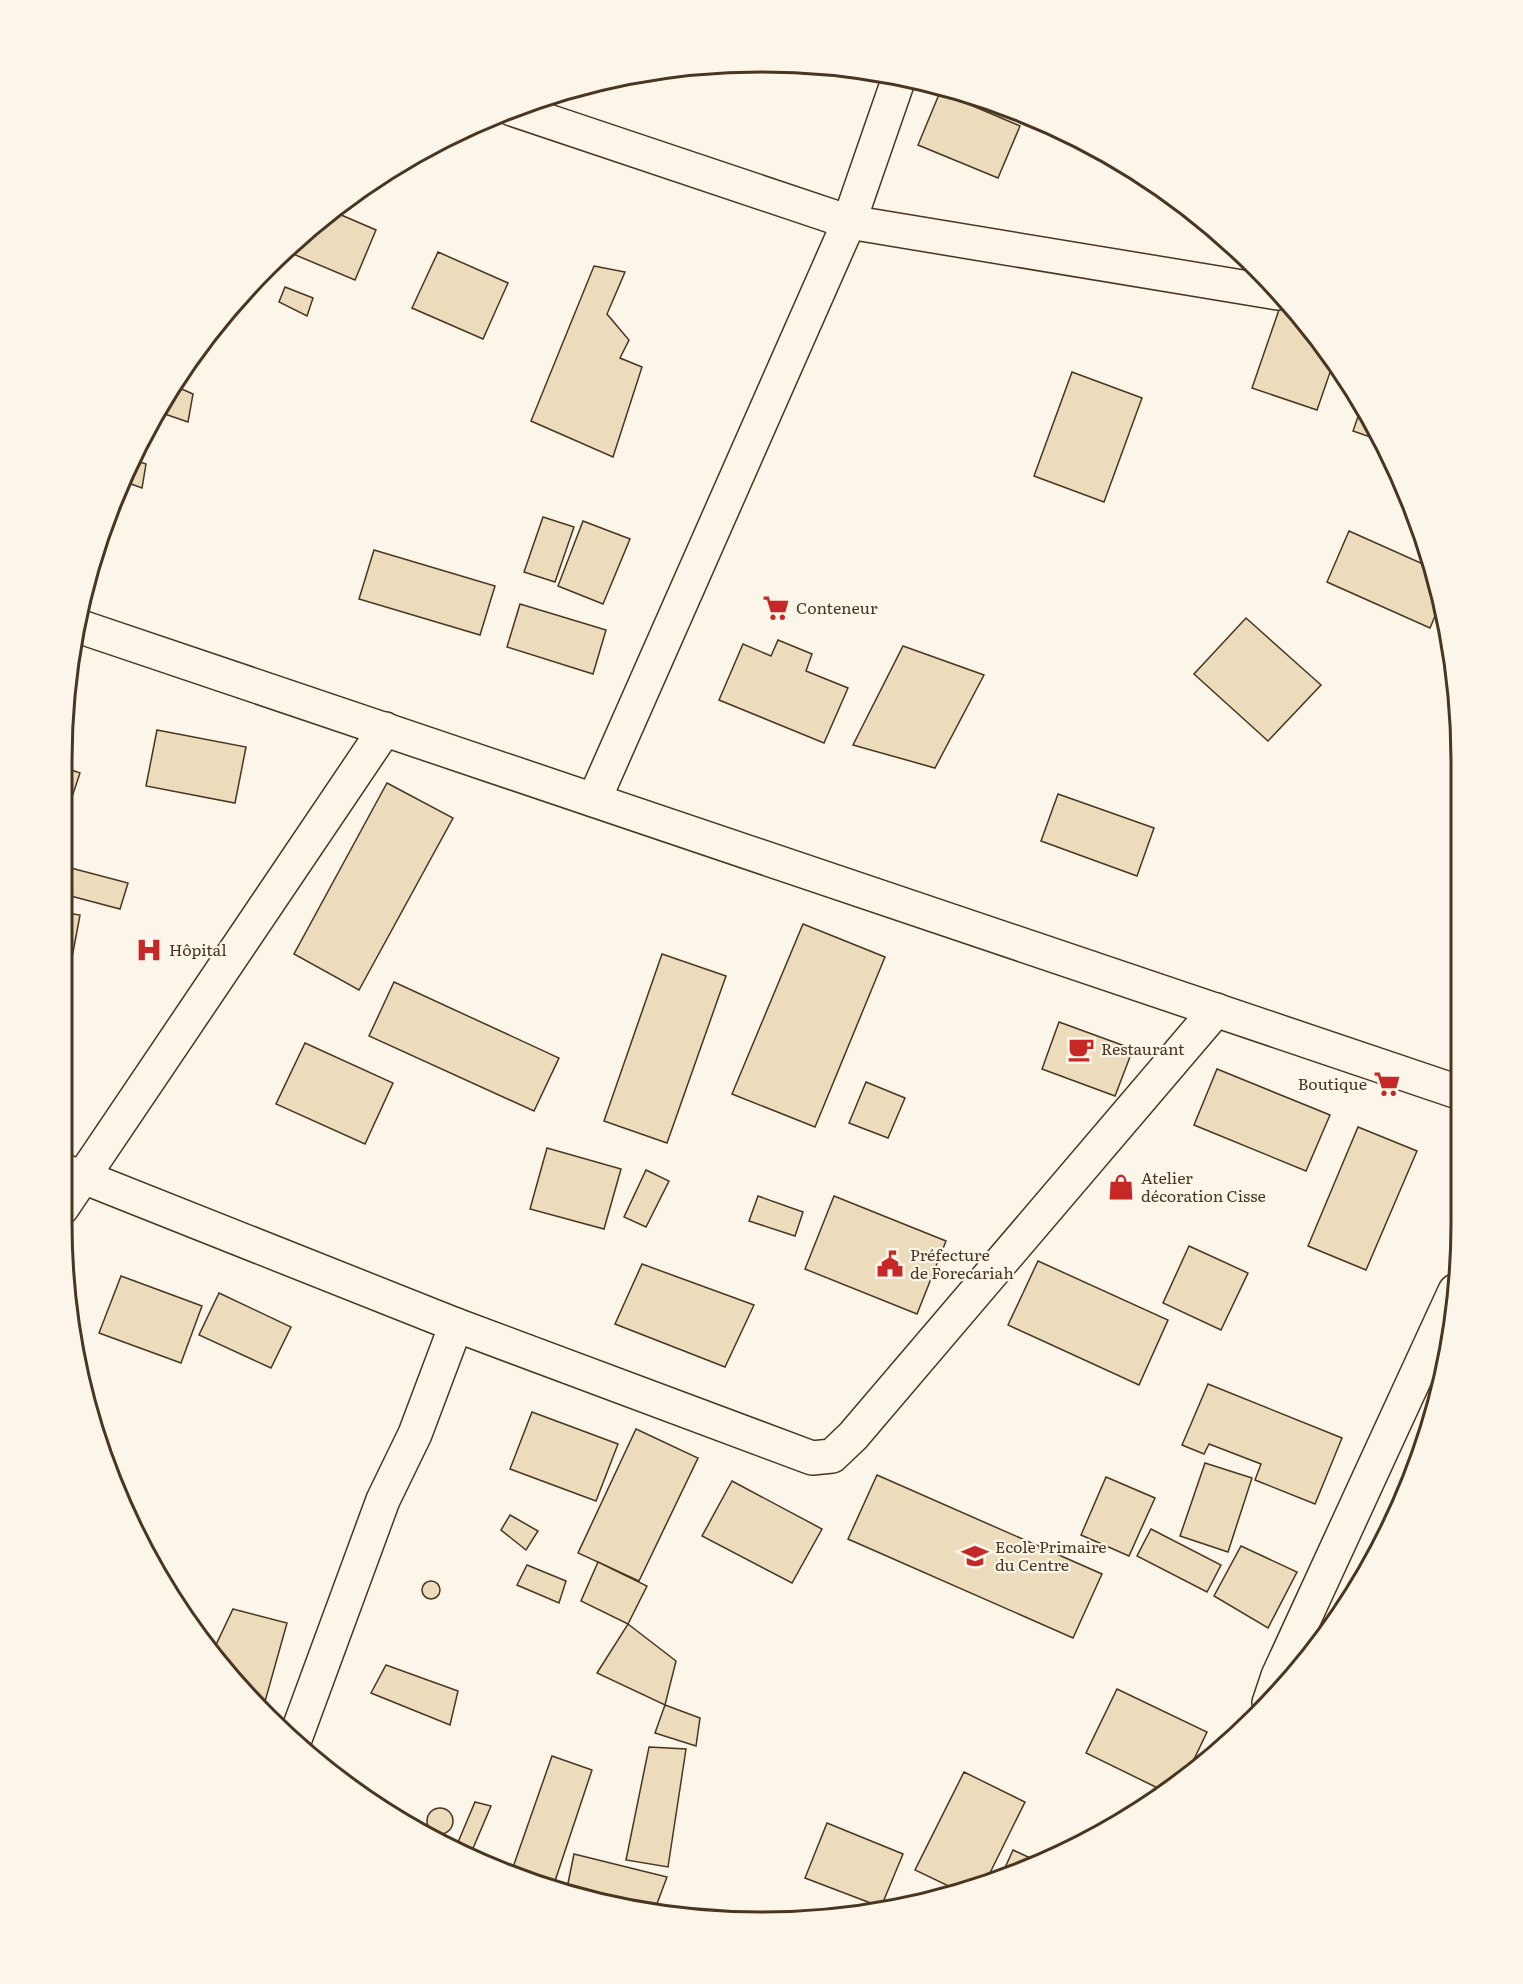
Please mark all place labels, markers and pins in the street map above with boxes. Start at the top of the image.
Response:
supermarket icon: Conteneur [761,593,791,623]
place label: Conteneur [796,595,878,619]
hospital icon: Hôpital [134,935,164,965]
place label: Hôpital [169,937,227,961]
cafe icon: Restaurant [1066,1034,1096,1064]
place label: Restaurant [1101,1036,1185,1060]
supermarket icon: Boutique [1372,1069,1402,1099]
place label: Boutique [1298,1071,1367,1095]
place label: Atelier décoration Cisse [1141,1165,1266,1207]
shop icon: Atelier décoration Cisse [1106,1172,1136,1202]
place label: Préfecture de Forecariah [910,1242,1014,1284]
public building icon: Préfecture de Forecariah [875,1249,905,1279]
place label: Ecole Primaire du Centre [995,1534,1107,1576]
school or university icon: Ecole Primaire du Centre [960,1541,990,1571]

